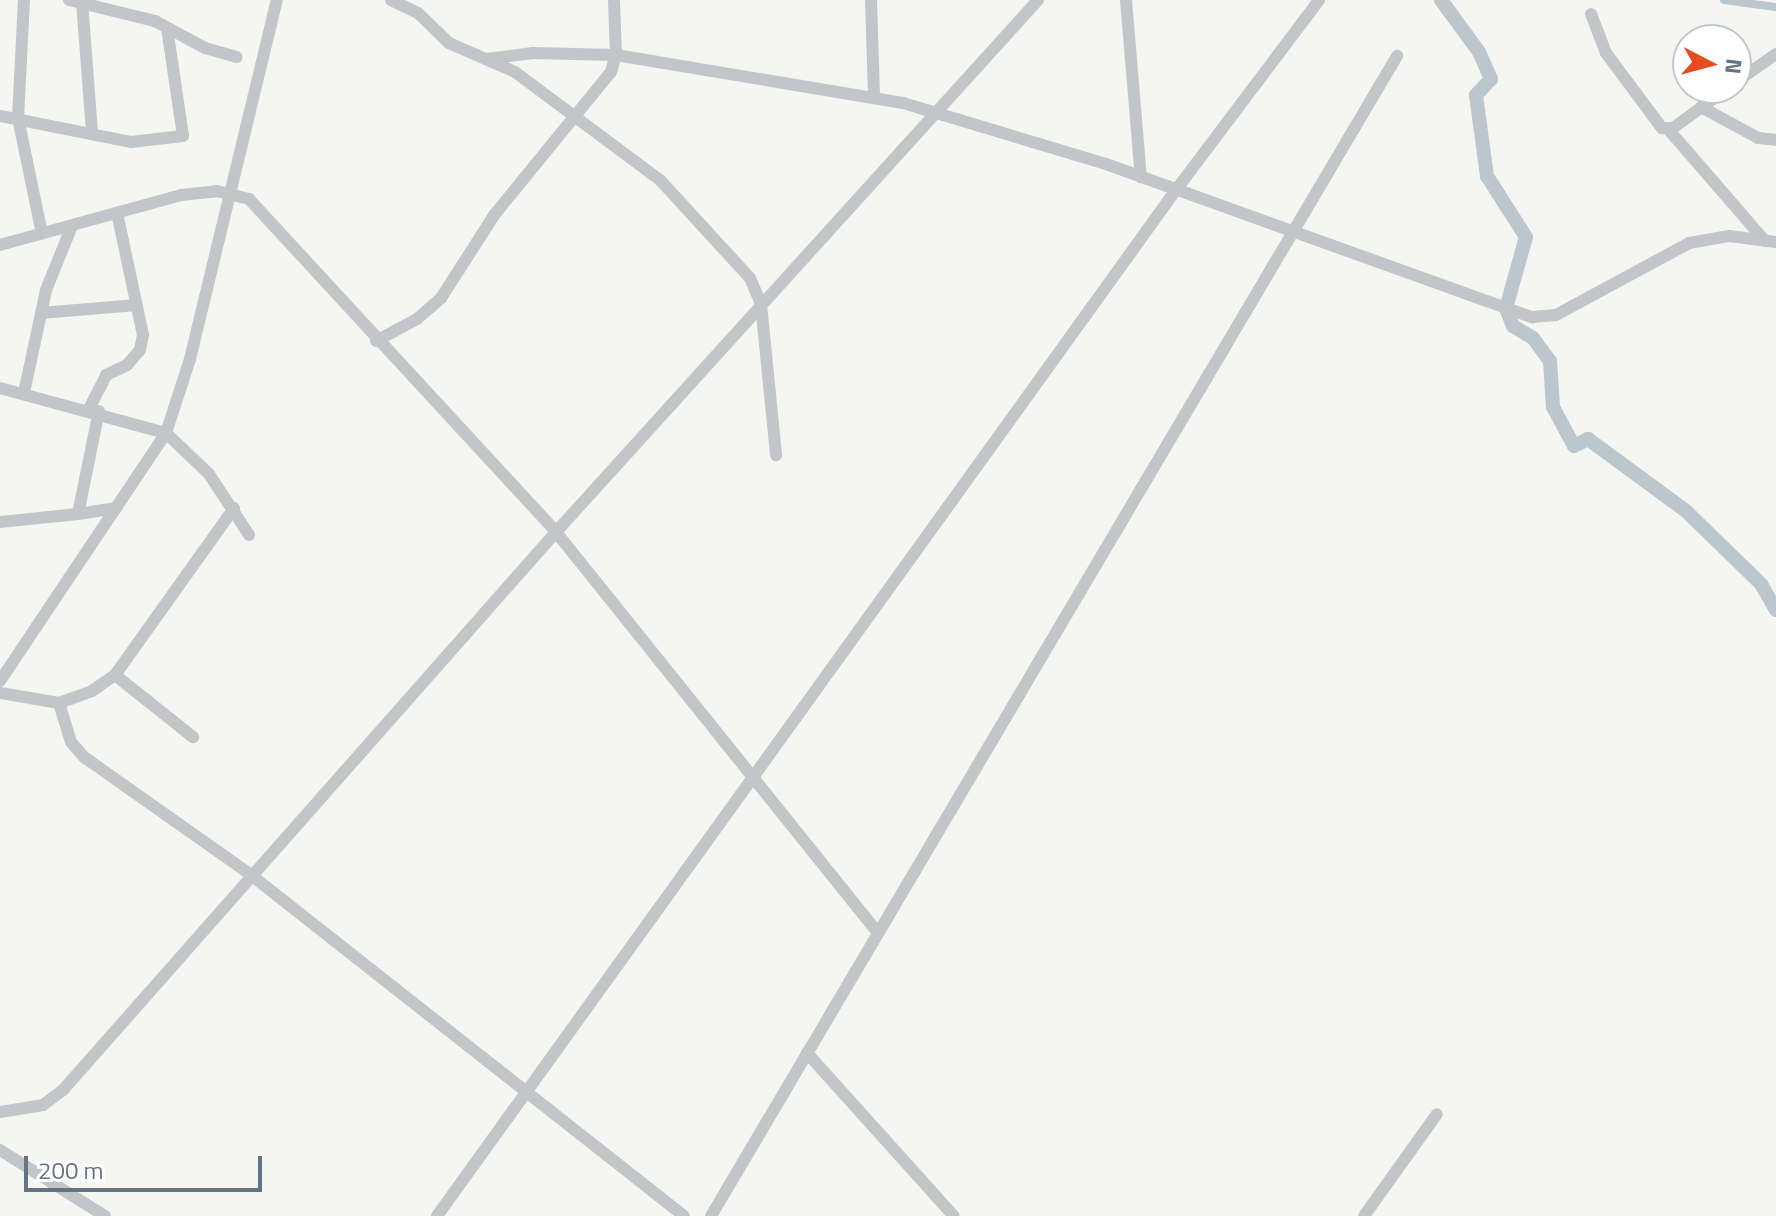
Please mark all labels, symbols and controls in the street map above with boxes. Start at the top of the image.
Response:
north arrow [1672,24,1752,104]
text: N [1716,57,1752,76]
scale bar [28,1140,266,1190]
text: 200 m [38,1152,104,1188]

